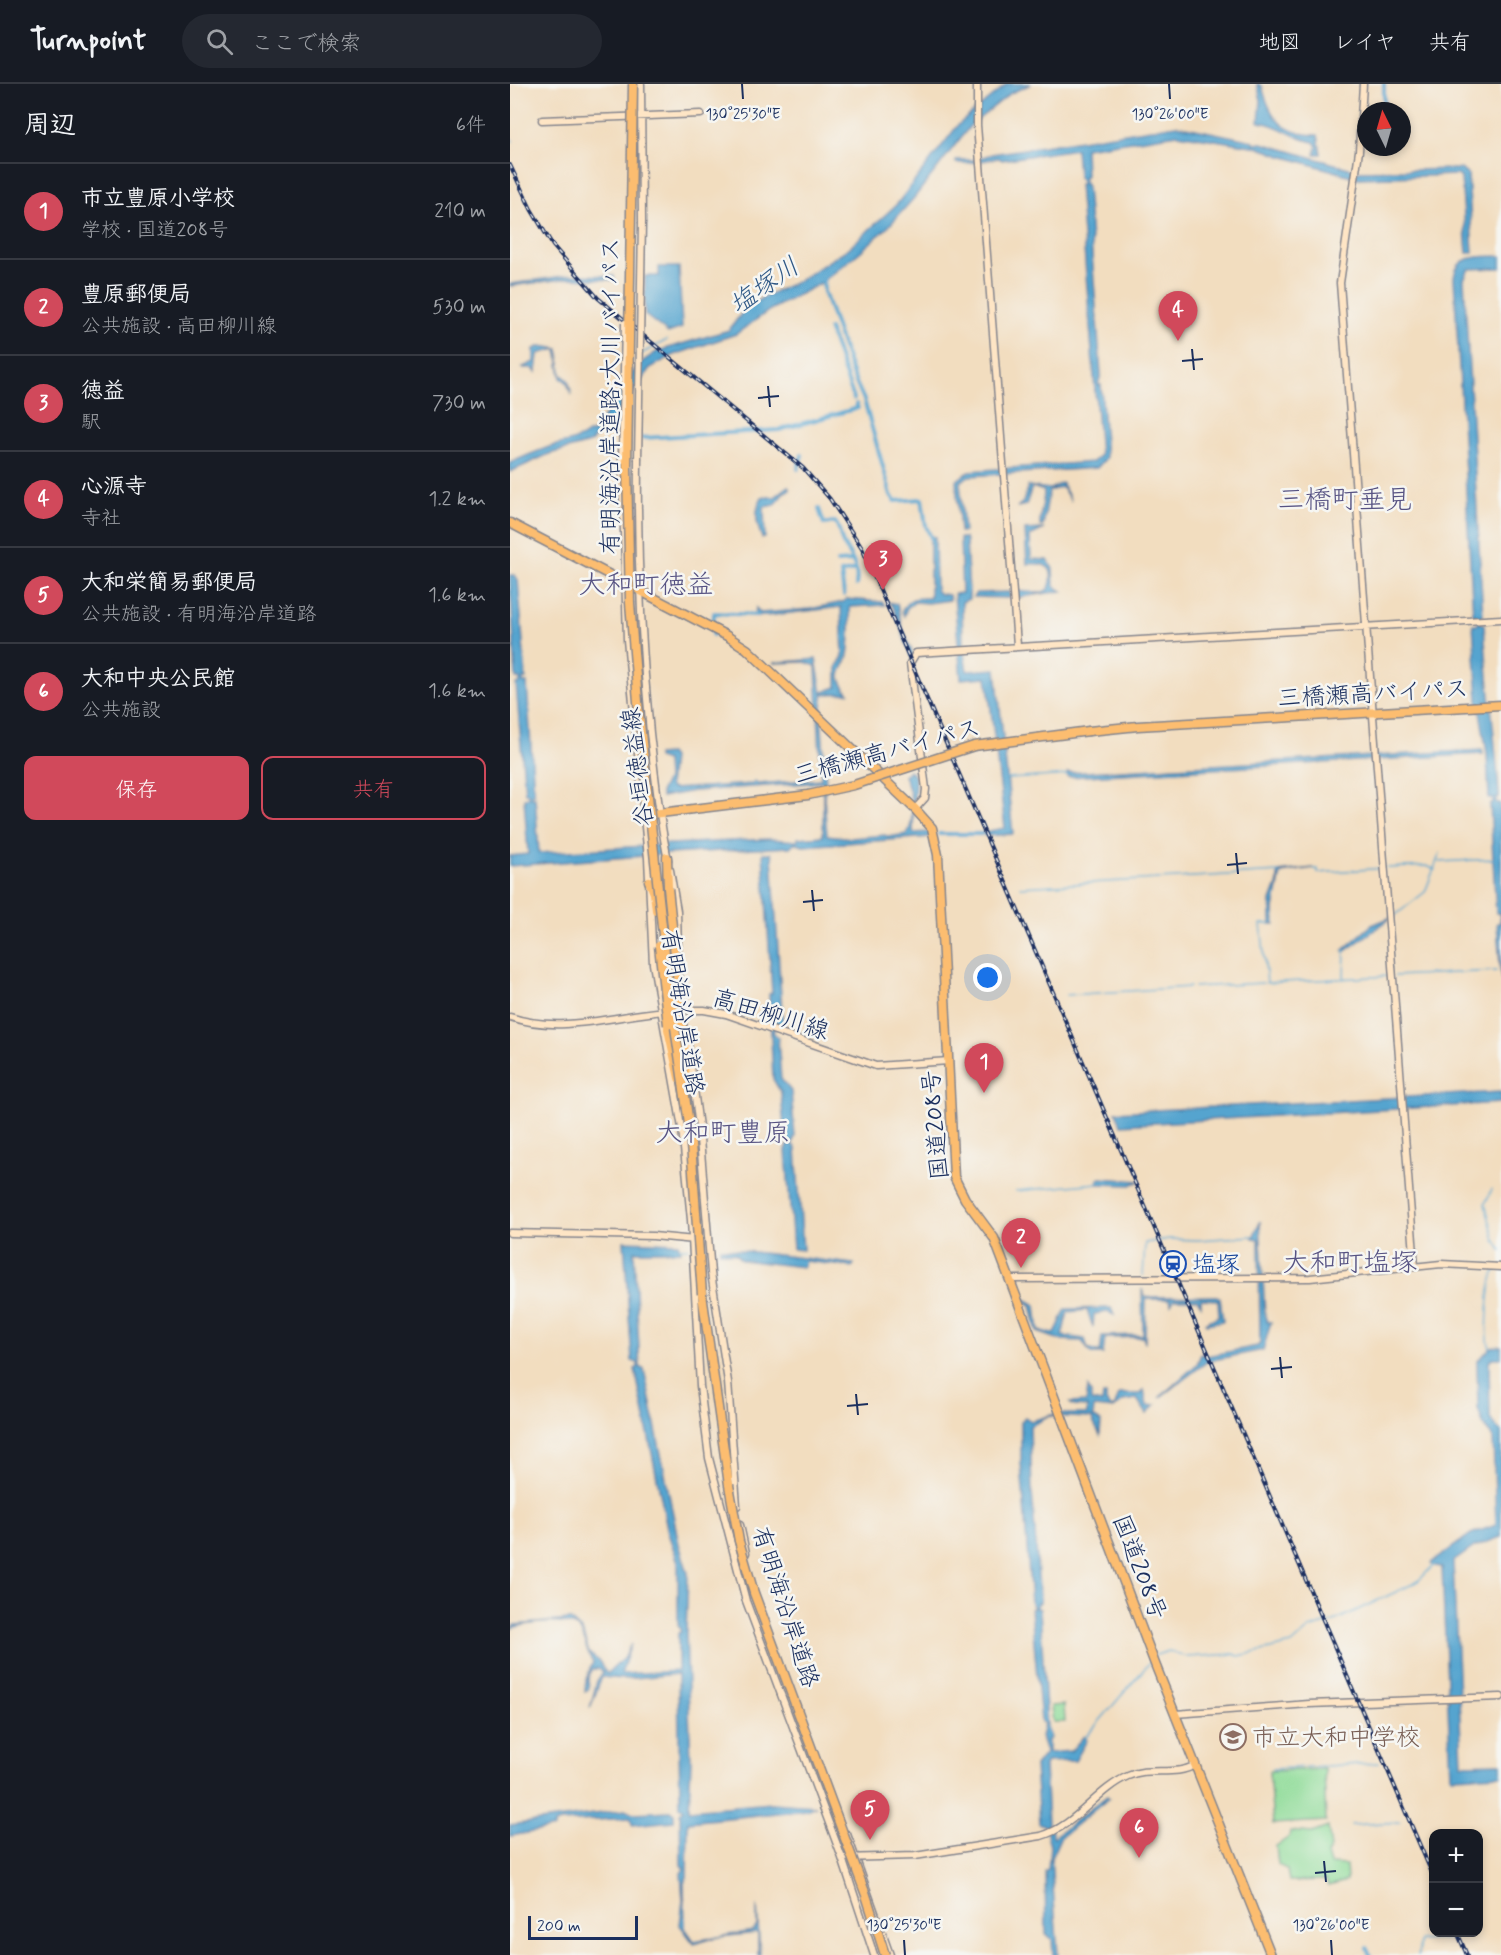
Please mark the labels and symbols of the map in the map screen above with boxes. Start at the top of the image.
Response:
north arrow [1357,102,1411,156]
text: 130°25'30"E [705,105,781,125]
text: 130°26'00"E [1131,105,1209,125]
street label: 有明海沿岸道路;大川バイパス [596,237,627,555]
water label: 塩塚川 [723,250,807,323]
pin: 4 [1158,292,1198,341]
district label: 三橋町垂見 [1278,483,1413,518]
pin: 3 [864,540,902,590]
district label: 大和町徳益 [579,568,714,603]
street label: 三橋瀬高バイパス [1277,674,1470,715]
street label: 谷垣徳益線 [616,705,661,828]
street label: 三橋瀬高バイパス [791,713,984,792]
street label: 有明海沿岸道路 [653,927,710,1098]
your location [973,963,1002,992]
street label: 高田柳川線 [709,983,832,1048]
pin: 1 [964,1044,1004,1093]
street label: 国道208号 [916,1069,957,1181]
district label: 大和町豊原 [656,1116,791,1151]
pin: 2 [1002,1218,1040,1268]
district label: 大和町塩塚 [1283,1246,1418,1281]
station icon: 塩塚 [1158,1249,1188,1279]
place label: 塩塚 [1192,1250,1240,1281]
street label: 国道208号 [1104,1510,1173,1625]
street label: 有明海沿岸道路 [744,1523,825,1692]
school or university icon: 市立大和中学校 [1218,1722,1248,1752]
place label: 市立大和中学校 [1252,1723,1420,1754]
pin: 5 [850,1790,890,1840]
pin: 6 [1120,1808,1158,1858]
scale bar [528,1913,638,1940]
text: 130°25'30"E [866,1916,942,1936]
text: 130°26'00"E [1292,1916,1370,1936]

